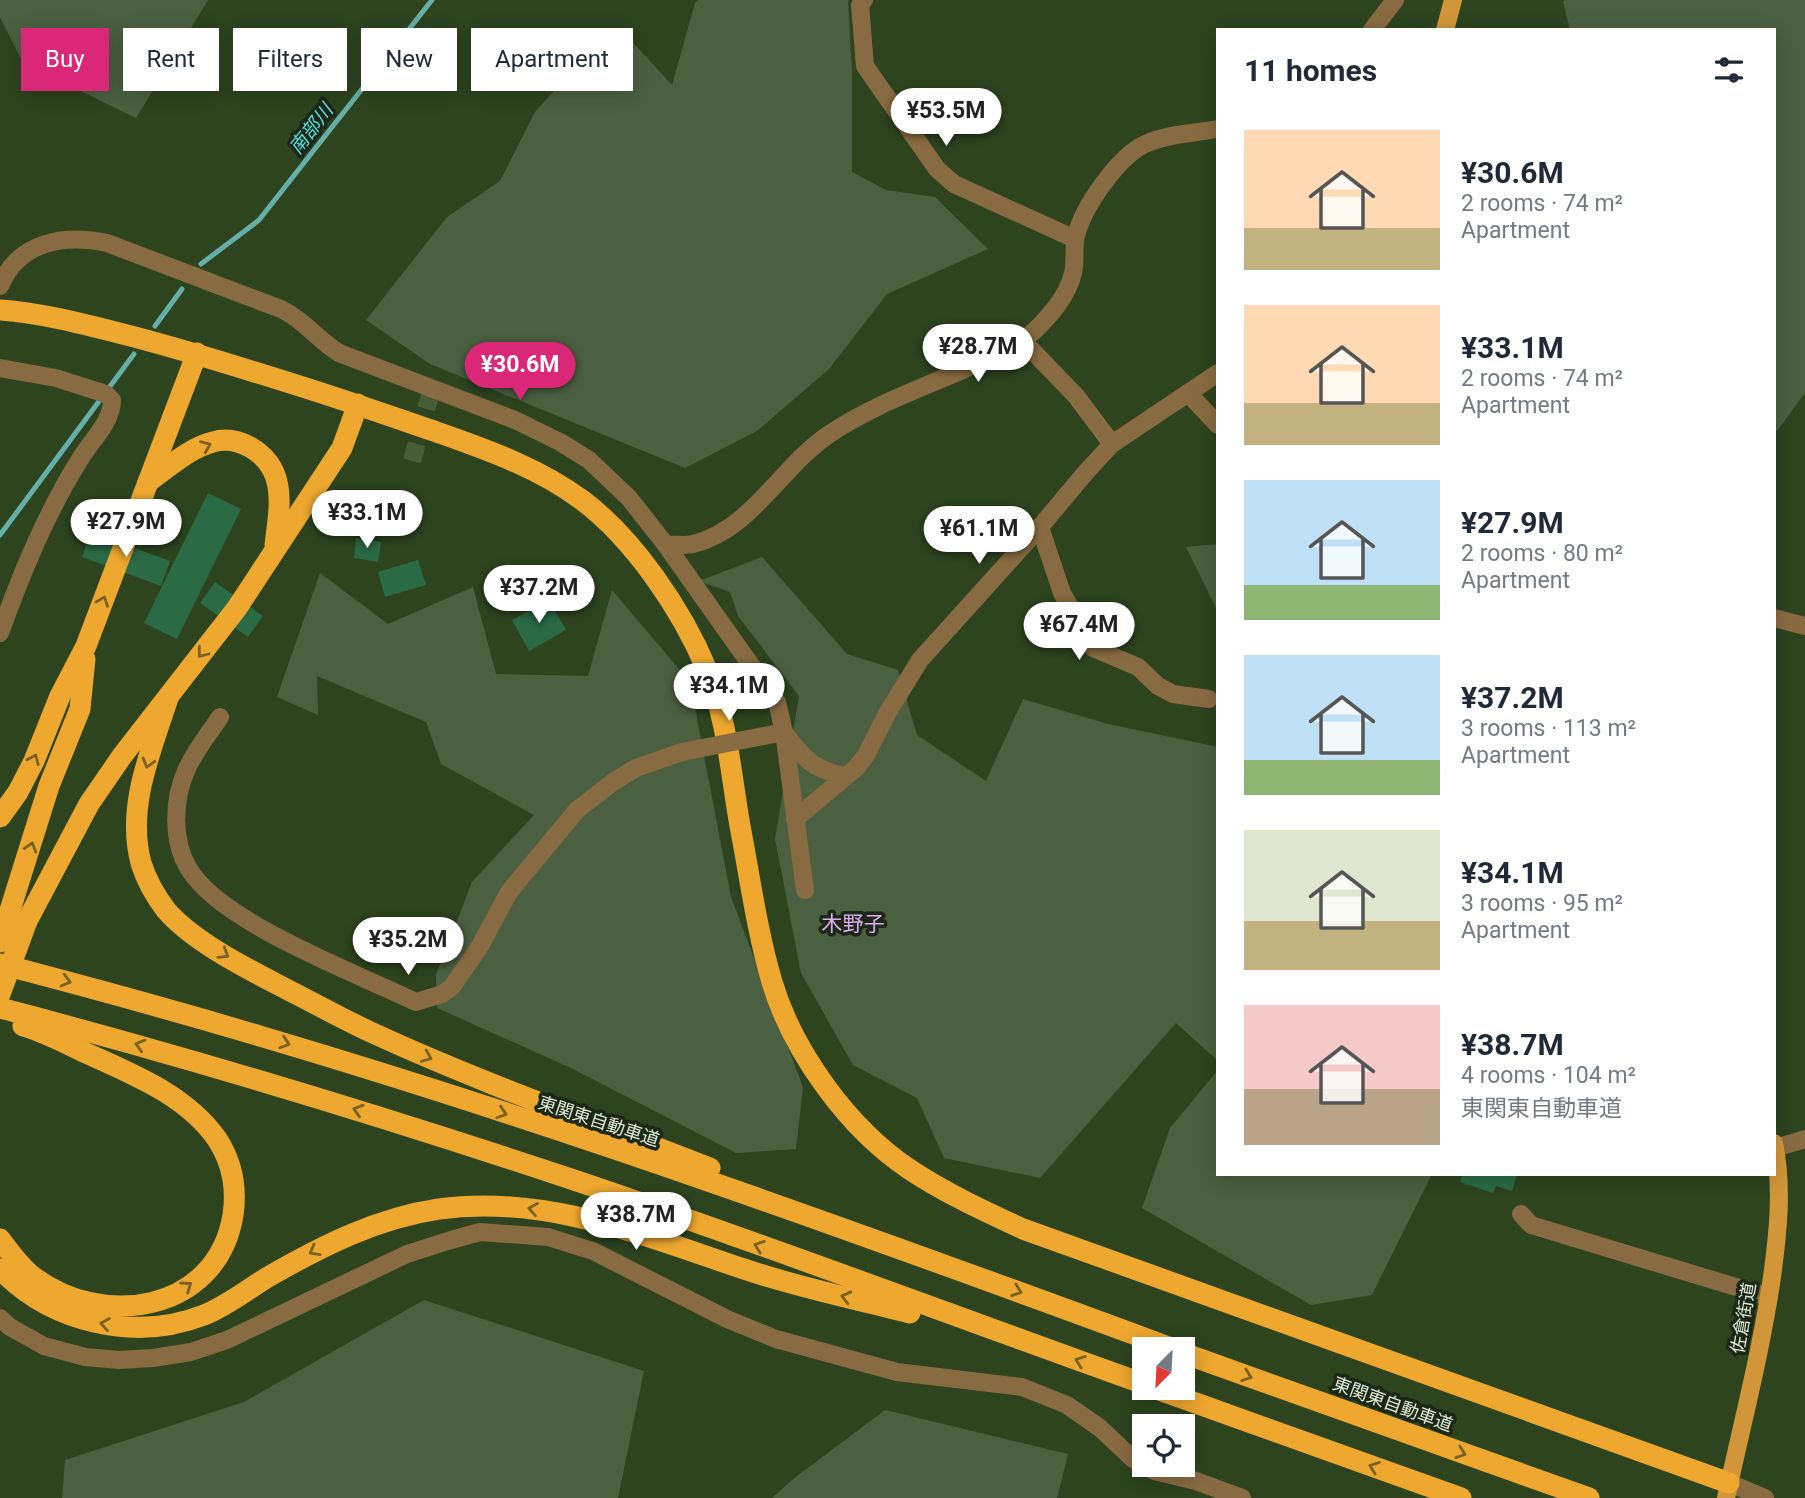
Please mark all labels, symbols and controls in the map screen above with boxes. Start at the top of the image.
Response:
chip: Buy [21,28,109,91]
chip: Rent [123,28,219,91]
chip: Filters [233,28,347,91]
chip: New [361,28,457,91]
chip: Apartment [471,28,633,91]
icon: filters [1710,51,1748,89]
text: 11 homes [1244,53,1377,88]
pin: ¥53.5M [889,88,1003,148]
text: ¥53.5M [907,97,985,124]
water label: 南部川 [284,98,339,159]
text: ¥30.6M [1461,155,1564,190]
icon: home [1300,158,1384,242]
text: 2 rooms · 74 m² [1461,190,1623,217]
text: Apartment [1461,217,1570,244]
pin: ¥28.7M [921,324,1035,384]
text: ¥33.1M [1461,330,1564,365]
text: ¥28.7M [939,333,1017,360]
icon: home [1300,333,1384,417]
pin: ¥30.6M [463,342,577,402]
text: ¥30.6M [481,351,559,378]
text: 2 rooms · 74 m² [1461,365,1623,392]
text: Apartment [1461,392,1570,419]
one-way arrow [199,440,211,454]
pin: ¥33.1M [310,490,424,550]
text: ¥33.1M [328,499,406,526]
pin: ¥27.9M [69,500,183,559]
text: ¥27.9M [1461,505,1564,540]
pin: ¥61.1M [922,506,1036,566]
text: ¥27.9M [87,508,165,535]
icon: home [1300,508,1384,592]
text: ¥61.1M [940,515,1018,542]
text: 2 rooms · 80 m² [1461,540,1623,567]
pin: ¥37.2M [482,566,596,625]
text: Apartment [1461,567,1570,594]
text: ¥37.2M [500,574,578,601]
one-way arrow [95,595,109,607]
pin: ¥67.4M [1022,602,1136,662]
text: ¥67.4M [1040,611,1118,638]
one-way arrow [198,646,211,658]
pin: ¥34.1M [672,664,786,723]
text: ¥34.1M [690,672,768,699]
text: ¥37.2M [1461,680,1564,715]
icon: home [1300,683,1384,767]
text: 3 rooms · 113 m² [1461,715,1636,742]
text: Apartment [1461,742,1570,769]
one-way arrow [26,753,40,766]
one-way arrow [141,757,156,769]
one-way arrow [22,841,37,853]
text: ¥34.1M [1461,855,1564,890]
icon: home [1300,858,1384,942]
text: 3 rooms · 95 m² [1461,890,1623,917]
district label: 木野子 [822,912,885,936]
text: Apartment [1461,917,1570,944]
pin: ¥35.2M [351,918,465,977]
text: ¥35.2M [369,926,447,953]
one-way arrow [217,945,230,958]
one-way arrow [60,973,72,988]
text: ¥38.7M [1461,1027,1564,1062]
icon: home [1300,1033,1384,1117]
one-way arrow [279,1035,291,1050]
one-way arrow [134,1039,146,1054]
one-way arrow [420,1048,432,1062]
text: 4 rooms · 104 m² [1461,1062,1636,1089]
street label: 東関東自動車道 [536,1092,662,1150]
text: 東関東自動車道 [1461,1095,1622,1122]
one-way arrow [353,1104,365,1118]
one-way arrow [495,1104,507,1119]
pin: ¥38.7M [579,1192,693,1252]
text: ¥38.7M [597,1201,675,1228]
one-way arrow [527,1202,539,1217]
one-way arrow [754,1240,766,1254]
one-way arrow [308,1243,321,1256]
street label: 佐倉街道 [1726,1281,1760,1355]
one-way arrow [179,1282,192,1294]
one-way arrow [1011,1283,1023,1297]
one-way arrow [840,1291,852,1305]
one-way arrow [99,1317,111,1332]
north arrow [1132,1337,1195,1400]
map controls [1132,1337,1195,1477]
one-way arrow [1075,1355,1087,1369]
one-way arrow [1241,1368,1253,1382]
street label: 東関東自動車道 [1330,1373,1456,1435]
button: locate [1132,1414,1195,1477]
one-way arrow [1455,1445,1467,1459]
one-way arrow [1368,1461,1381,1475]

